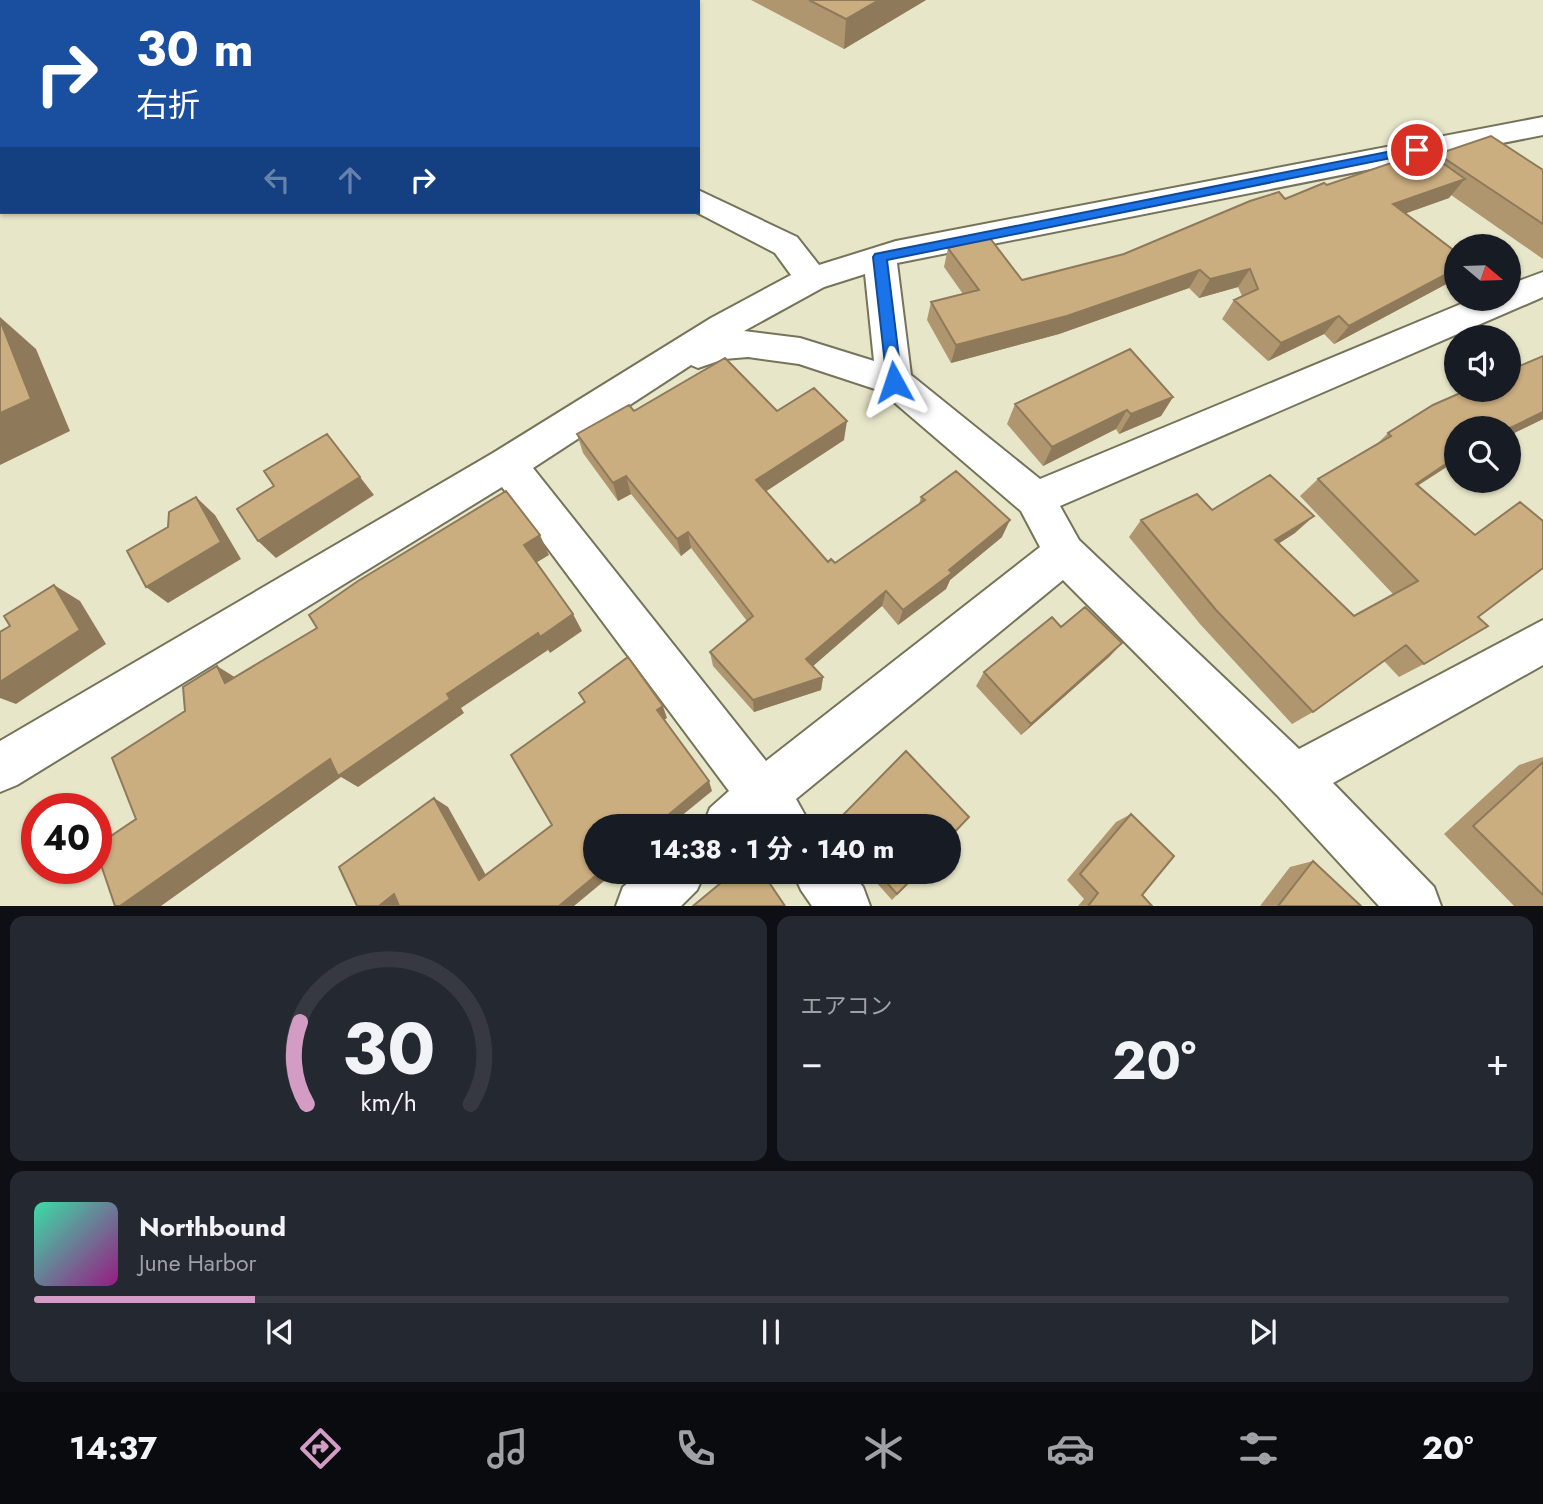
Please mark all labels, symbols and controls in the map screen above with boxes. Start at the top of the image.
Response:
text: 30 m [136,14,254,84]
icon: right [21,28,112,119]
text: 右折 [136,82,200,128]
pin [1387,120,1447,180]
icon: arrive [1398,131,1436,169]
icon: left [258,161,296,199]
icon: ahead [331,161,369,199]
icon: right [404,161,442,199]
north arrow [1444,234,1521,312]
map controls [1444,234,1521,493]
button: sound [1444,325,1521,402]
position arrow [857,345,931,419]
button: search [1444,416,1521,493]
speed limit sign: 40 [21,793,112,884]
text: 14:38 · 1 分 · 140 m [650,830,894,868]
text: エアコン [801,989,893,1023]
text: 30 [342,997,435,1102]
text: 20° [1112,1023,1196,1099]
text: − [801,1034,823,1089]
text: + [1486,1034,1509,1089]
text: km/h [360,1084,417,1120]
text: Northbound [139,1208,286,1246]
text: June Harbor [139,1246,256,1280]
icon: previous [261,1313,299,1351]
icon: pause [752,1313,790,1351]
icon: next [1244,1313,1282,1351]
icon: directions [296,1424,345,1473]
icon: music [483,1424,532,1473]
icon: phone [671,1424,720,1473]
icon: climate [859,1424,908,1473]
icon: car [1046,1424,1095,1473]
icon: filters [1234,1424,1283,1473]
text: 14:37 [69,1425,157,1471]
text: 20° [1422,1425,1474,1471]

